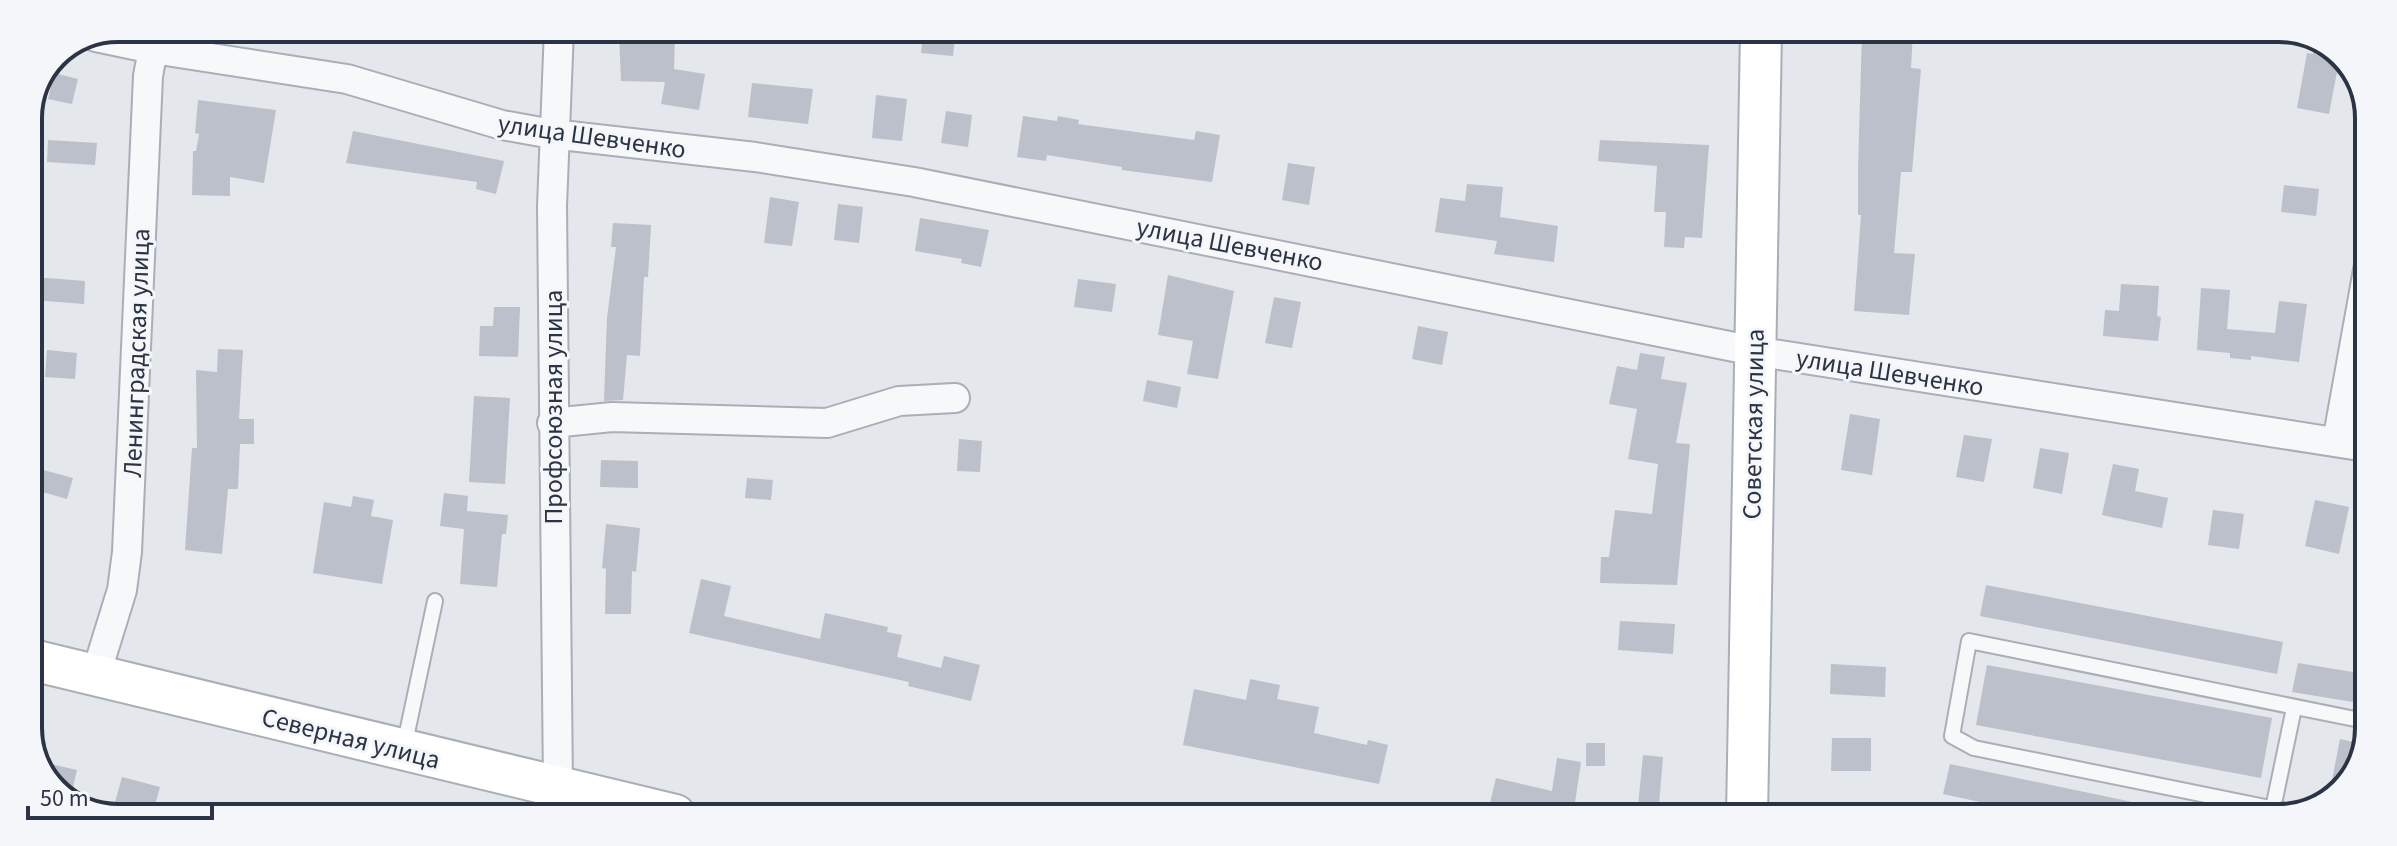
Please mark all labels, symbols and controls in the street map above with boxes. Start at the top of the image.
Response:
street label: улица Шевченко [496,105,688,168]
street label: улица Шевченко [1133,208,1326,281]
street label: Ленинградская улица [114,228,159,478]
street label: Профсоюзная улица [535,290,572,524]
street label: Советская улица [1733,328,1774,520]
street label: улица Шевченко [1794,339,1986,406]
street label: Северная улица [258,698,444,779]
scale bar [28,770,212,820]
text: 50 m [40,781,89,816]

